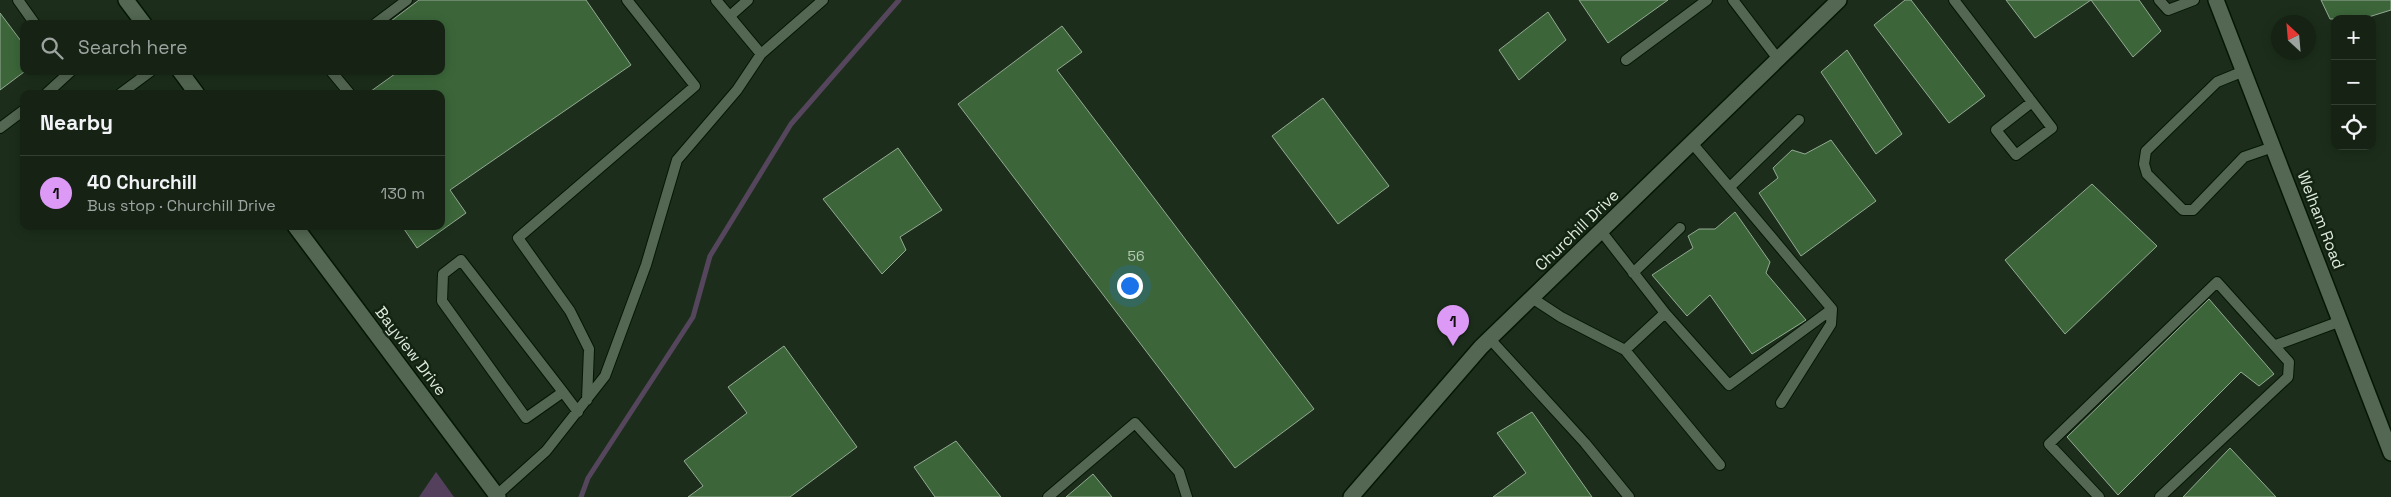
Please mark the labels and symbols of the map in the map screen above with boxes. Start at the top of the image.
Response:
north arrow [2271,15,2316,60]
street label: Welham Road [2293,168,2349,272]
street label: Churchill Drive [1530,185,1624,275]
house number: 56 [1128,247,1144,265]
your location [1117,273,1143,299]
street label: Bayview Drive [371,302,451,400]
pin: 1 [1437,305,1469,346]

